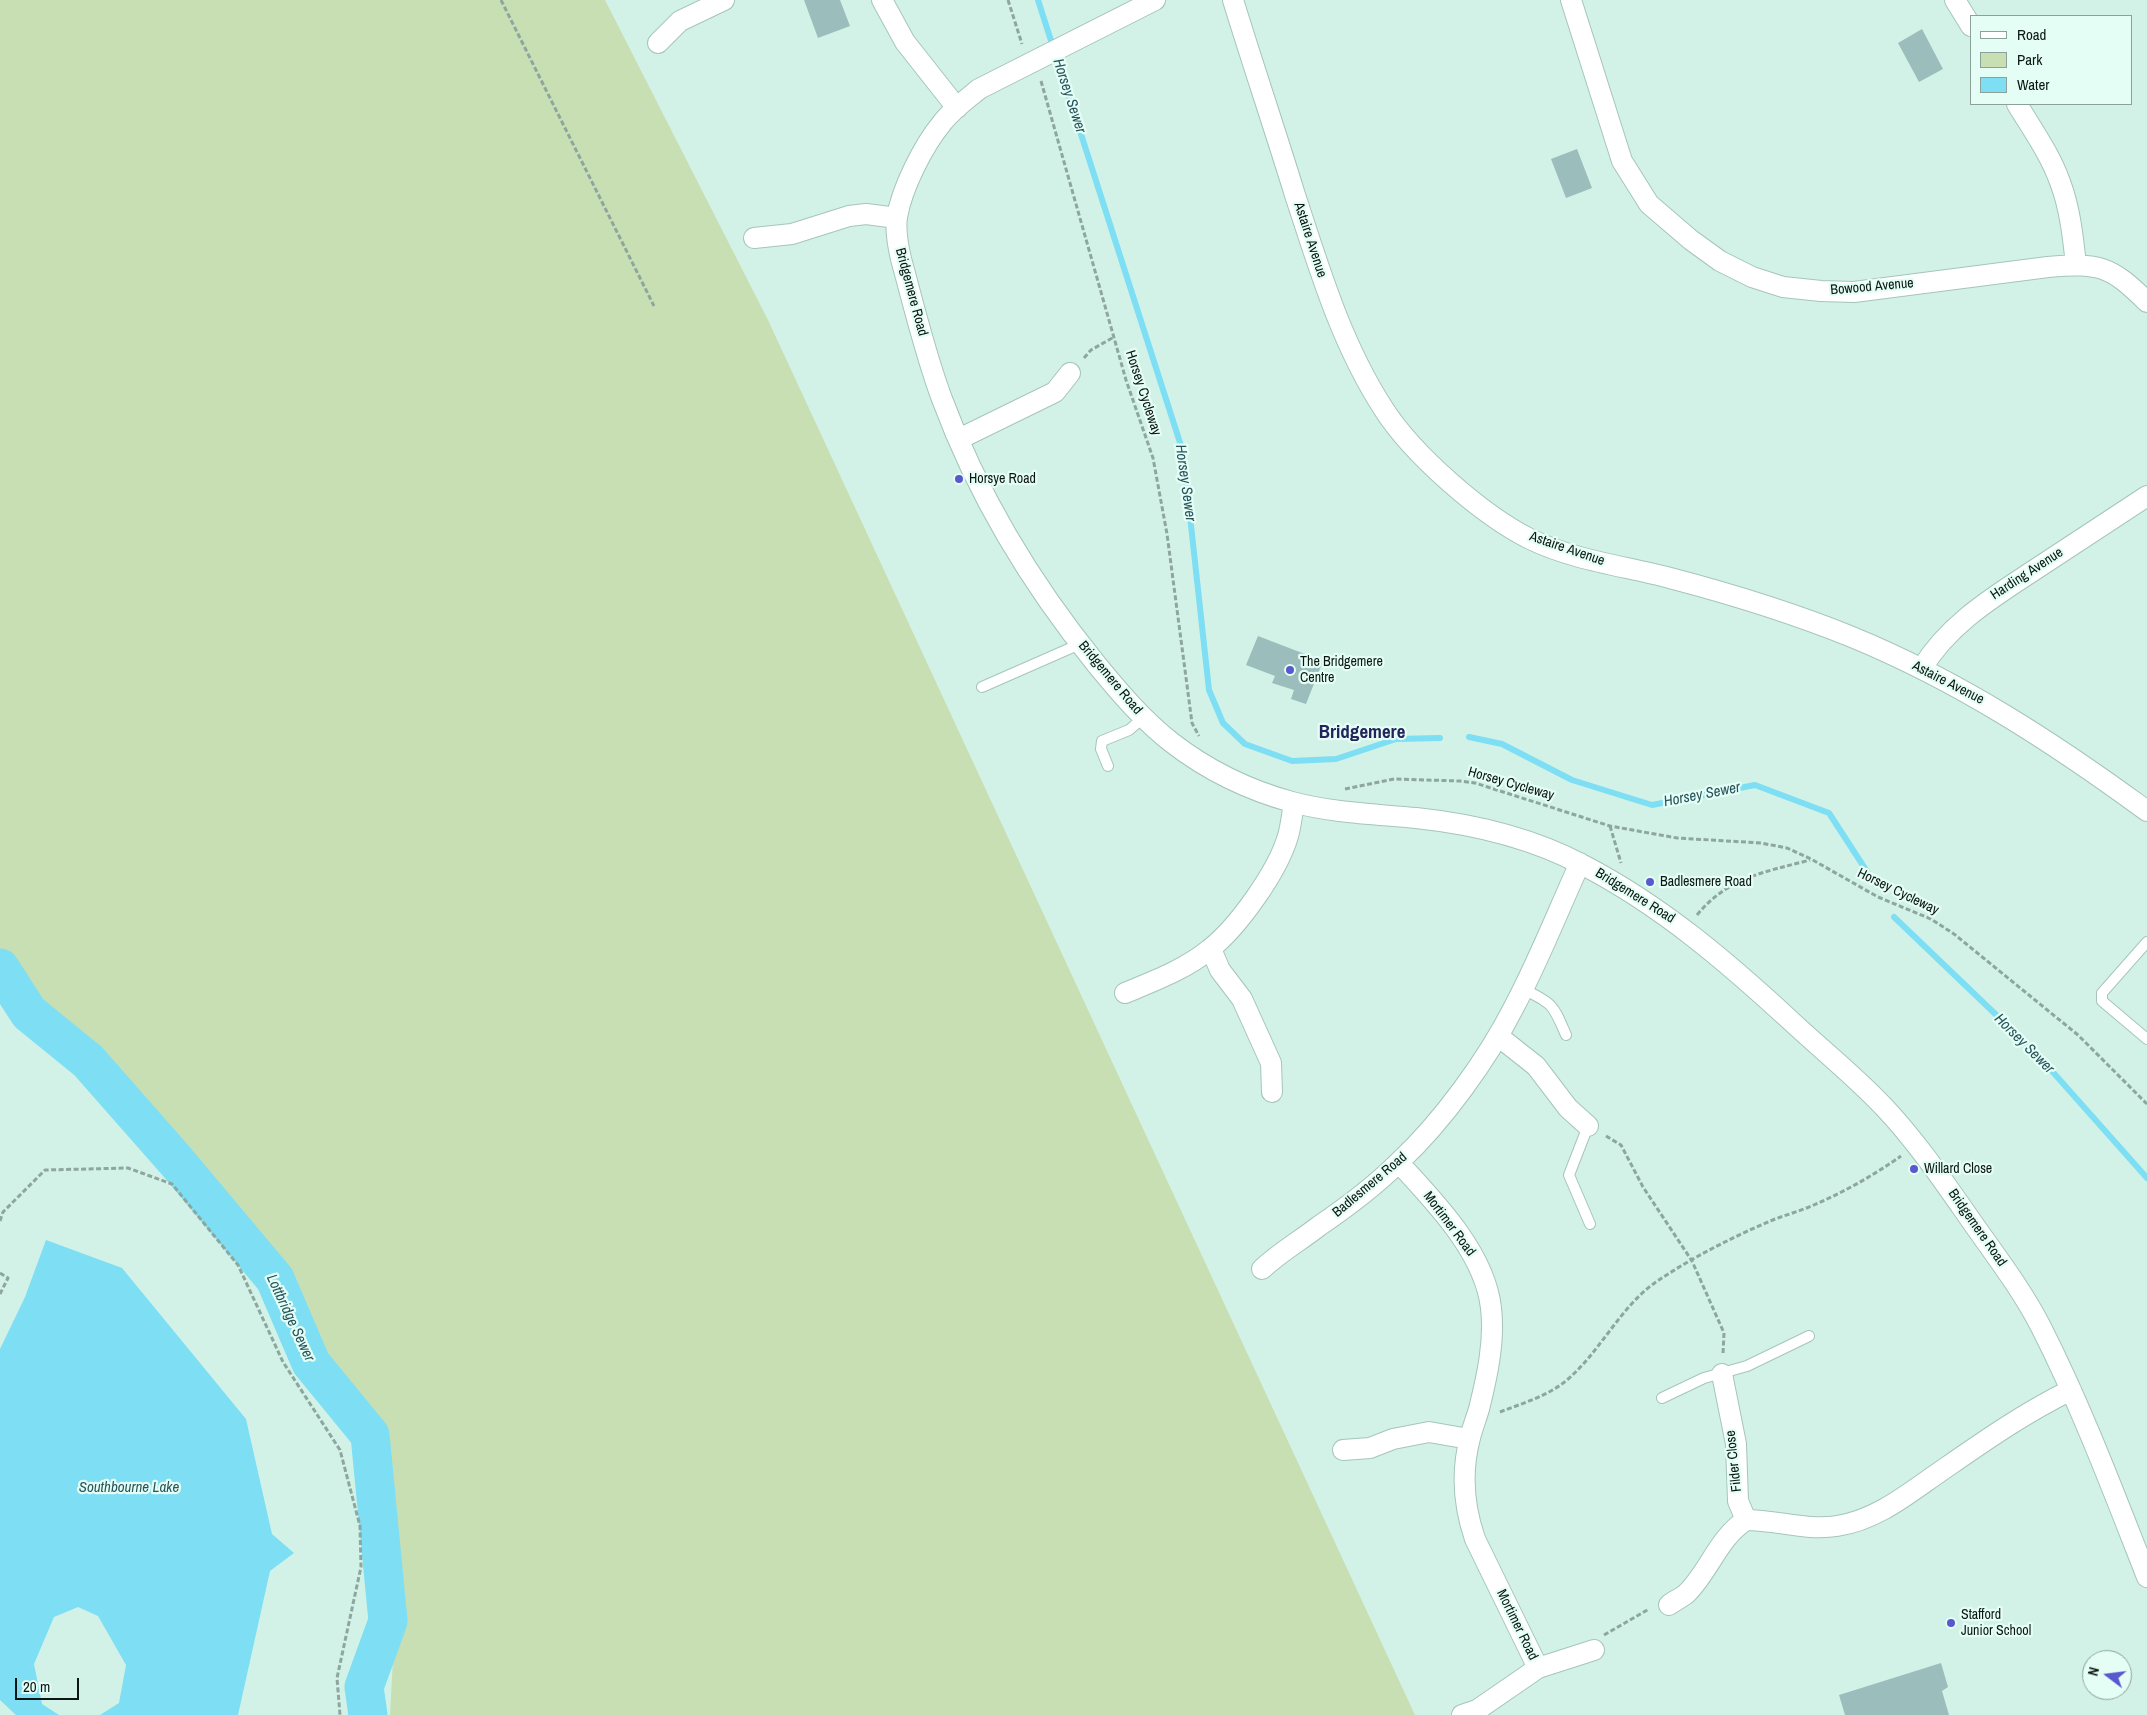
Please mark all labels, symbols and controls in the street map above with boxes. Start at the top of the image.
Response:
legend [1970,15,2132,105]
text: Road [2017,24,2046,45]
text: Park [2017,49,2042,70]
water label: Horsey Sewer [1049,56,1089,136]
text: Water [2017,74,2049,95]
street label: Astaire Avenue [1290,200,1330,280]
street label: Bridgemere Road [891,246,931,338]
street label: Bowood Avenue [1830,275,1914,299]
street label: Horsey Cycleway [1121,348,1165,438]
water label: Horsey Sewer [1171,444,1199,522]
place label: Horsye Road [969,471,1036,487]
marker: Horsye Road [953,473,965,485]
street label: Astaire Avenue [1527,528,1607,570]
street label: Harding Avenue [1988,544,2066,604]
street label: Bridgemere Road [1074,638,1146,718]
place label: The Bridgemere Centre [1300,654,1383,686]
street label: Astaire Avenue [1909,658,1987,708]
marker: The Bridgemere Centre [1284,664,1296,676]
district label: Bridgemere [1319,722,1405,744]
street label: Horsey Cycleway [1466,764,1556,804]
water label: Horsey Sewer [1662,779,1742,811]
street label: Bridgemere Road [1592,865,1678,927]
street label: Horsey Cycleway [1854,865,1942,919]
place label: Badlesmere Road [1660,874,1752,890]
marker: Badlesmere Road [1644,876,1656,888]
water label: Horsey Sewer [1990,1010,2058,1078]
street label: Badlesmere Road [1329,1149,1411,1221]
place label: Willard Close [1924,1161,1992,1177]
marker: Willard Close [1908,1163,1920,1175]
street label: Bridgemere Road [1944,1186,2010,1270]
street label: Mortimer Road [1419,1188,1479,1260]
water label: Lottbridge Sewer [262,1272,318,1364]
street label: Filder Close [1722,1429,1746,1493]
water label: Southbourne Lake [79,1479,179,1497]
street label: Mortimer Road [1493,1587,1541,1663]
place label: Stafford Junior School [1961,1607,2031,1640]
marker: Stafford Junior School [1945,1617,1957,1629]
north arrow [2082,1650,2132,1700]
text: N [2084,1665,2103,1678]
scale bar [18,1668,81,1700]
text: 20 m [23,1676,50,1697]

